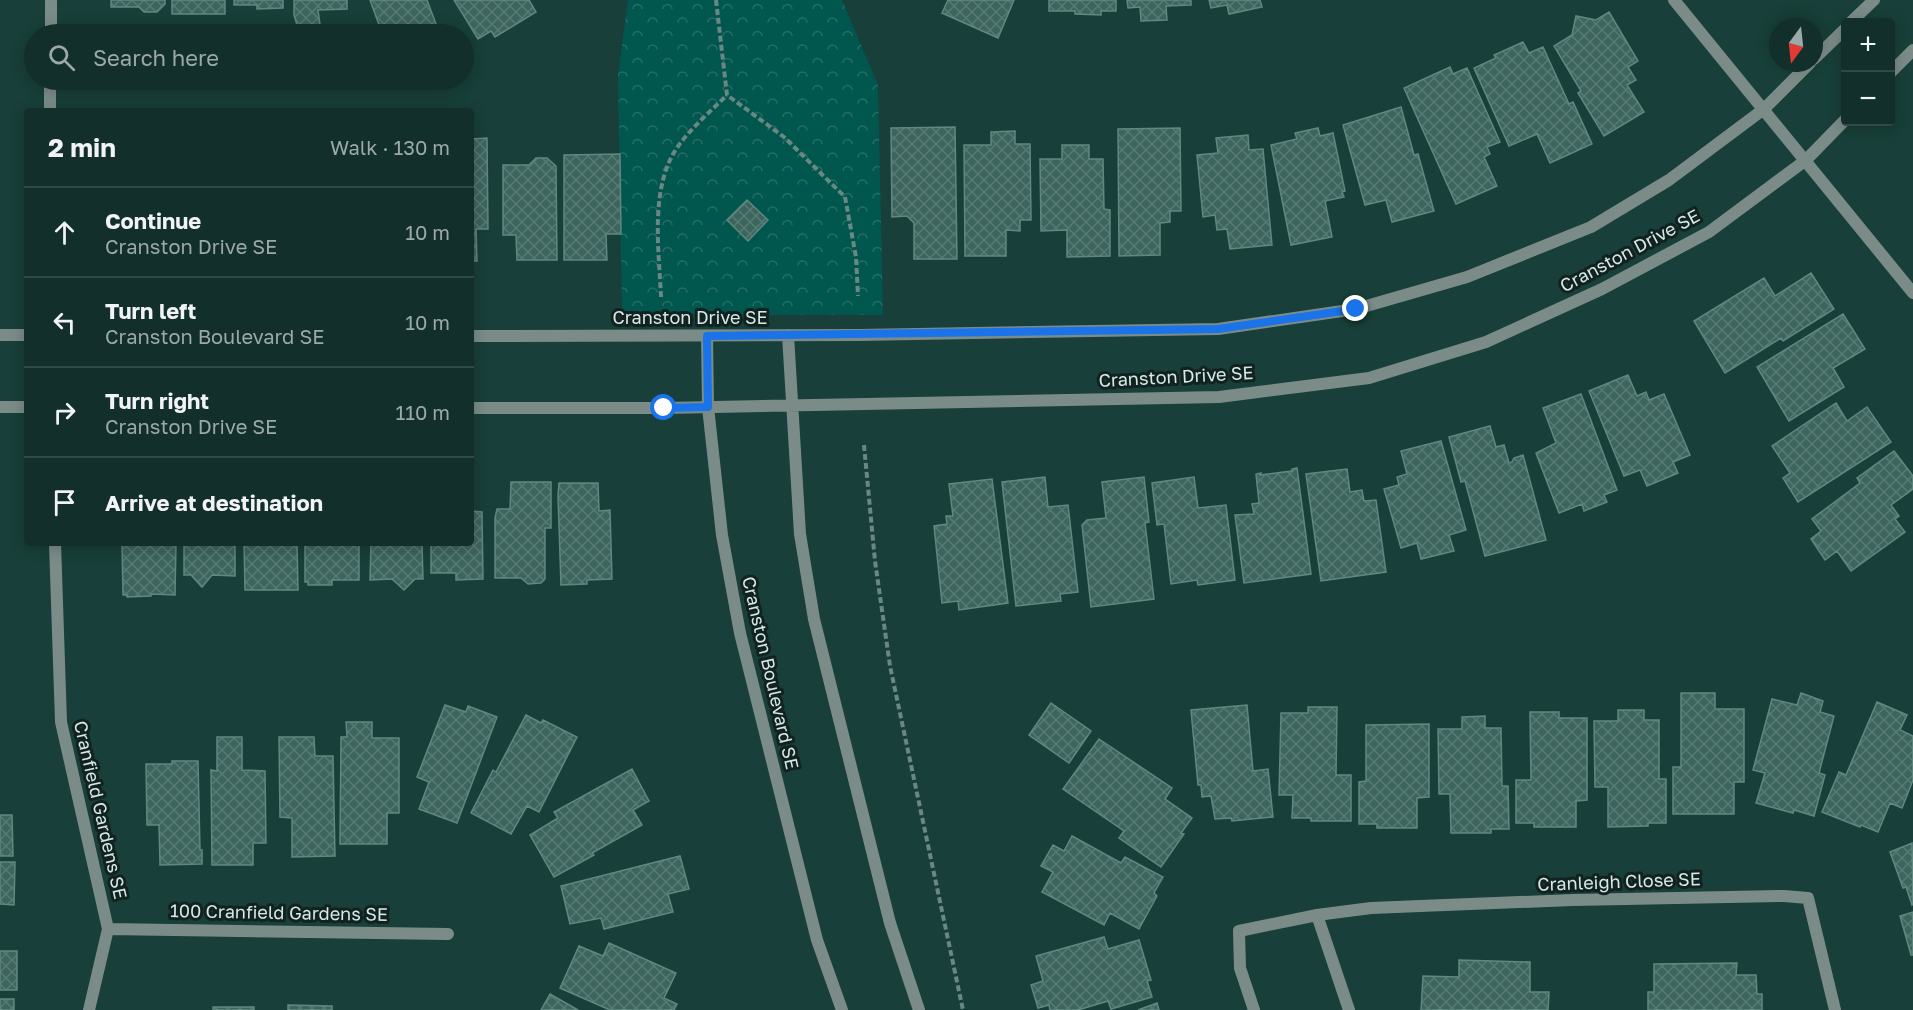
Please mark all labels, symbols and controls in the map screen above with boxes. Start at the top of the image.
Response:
north arrow [1769,18,1823,72]
map controls [1841,18,1895,126]
button: + [1841,18,1895,72]
search box [24,24,474,90]
icon: search [45,41,78,74]
text: Search here [93,44,219,71]
button: − [1841,72,1895,126]
text: 2 min [48,132,116,163]
text: Walk · 130 m [330,135,450,159]
street label: Cranston Drive SE [1556,204,1703,296]
text: Continue [105,207,201,234]
icon: ahead [48,216,81,249]
text: 10 m [405,220,450,244]
text: Cranston Drive SE [105,234,277,258]
route end [1342,295,1368,321]
text: Turn left [105,297,196,324]
icon: left [48,306,81,339]
street label: Cranston Drive SE [612,306,768,328]
text: 10 m [405,310,450,334]
text: Cranston Boulevard SE [105,324,324,348]
street label: Cranston Drive SE [1098,361,1254,391]
text: Turn right [105,387,209,414]
route start [650,394,676,420]
icon: right [48,396,81,429]
text: 110 m [396,400,450,424]
text: Cranston Drive SE [105,414,277,438]
icon: arrive [48,486,81,519]
text: Arrive at destination [105,489,323,516]
street label: Cranston Boulevard SE [738,574,804,771]
street label: Cranfield Gardens SE [70,719,132,901]
street label: Cranleigh Close SE [1537,867,1701,895]
street label: 100 Cranfield Gardens SE [170,899,388,925]

